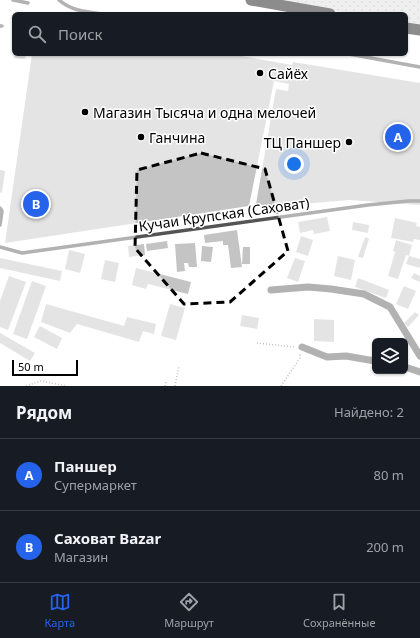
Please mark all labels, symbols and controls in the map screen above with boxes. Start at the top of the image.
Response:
search box [12,12,408,56]
icon: search [26,23,48,45]
text: Поиск [58,24,103,44]
place label: Сайёх [268,64,309,83]
marker: Сайёх [255,68,265,78]
place label: Магазин Тысяча и одна мелочей [93,103,316,122]
marker: Магазин Тысяча и одна мелочей [80,107,90,117]
pin: A [385,122,411,152]
place label: Ганчина [149,128,205,147]
marker: Ганчина [136,132,146,142]
place label: ТЦ Паншер [264,133,341,152]
marker: ТЦ Паншер [344,137,354,147]
your location [284,154,304,174]
pin: B [23,189,49,219]
street label: Кучаи Крупская (Саховат) [137,193,311,235]
map controls [372,338,408,374]
button: layers [372,338,408,374]
scale bar [12,358,78,377]
text: 50 m [18,359,44,374]
text: Рядом [16,401,72,424]
text: Найдено: 2 [334,403,404,421]
text: Паншер [54,456,117,476]
text: A [25,466,34,484]
text: 80 m [374,466,404,484]
text: Супермаркет [54,476,137,494]
text: Саховат Bazar [54,528,161,548]
text: B [25,538,33,556]
text: 200 m [366,538,404,556]
text: Магазин [54,548,108,566]
tab: Карта [45,591,75,630]
tab: Маршрут [164,591,214,630]
tab: Сохранённые [303,591,375,630]

